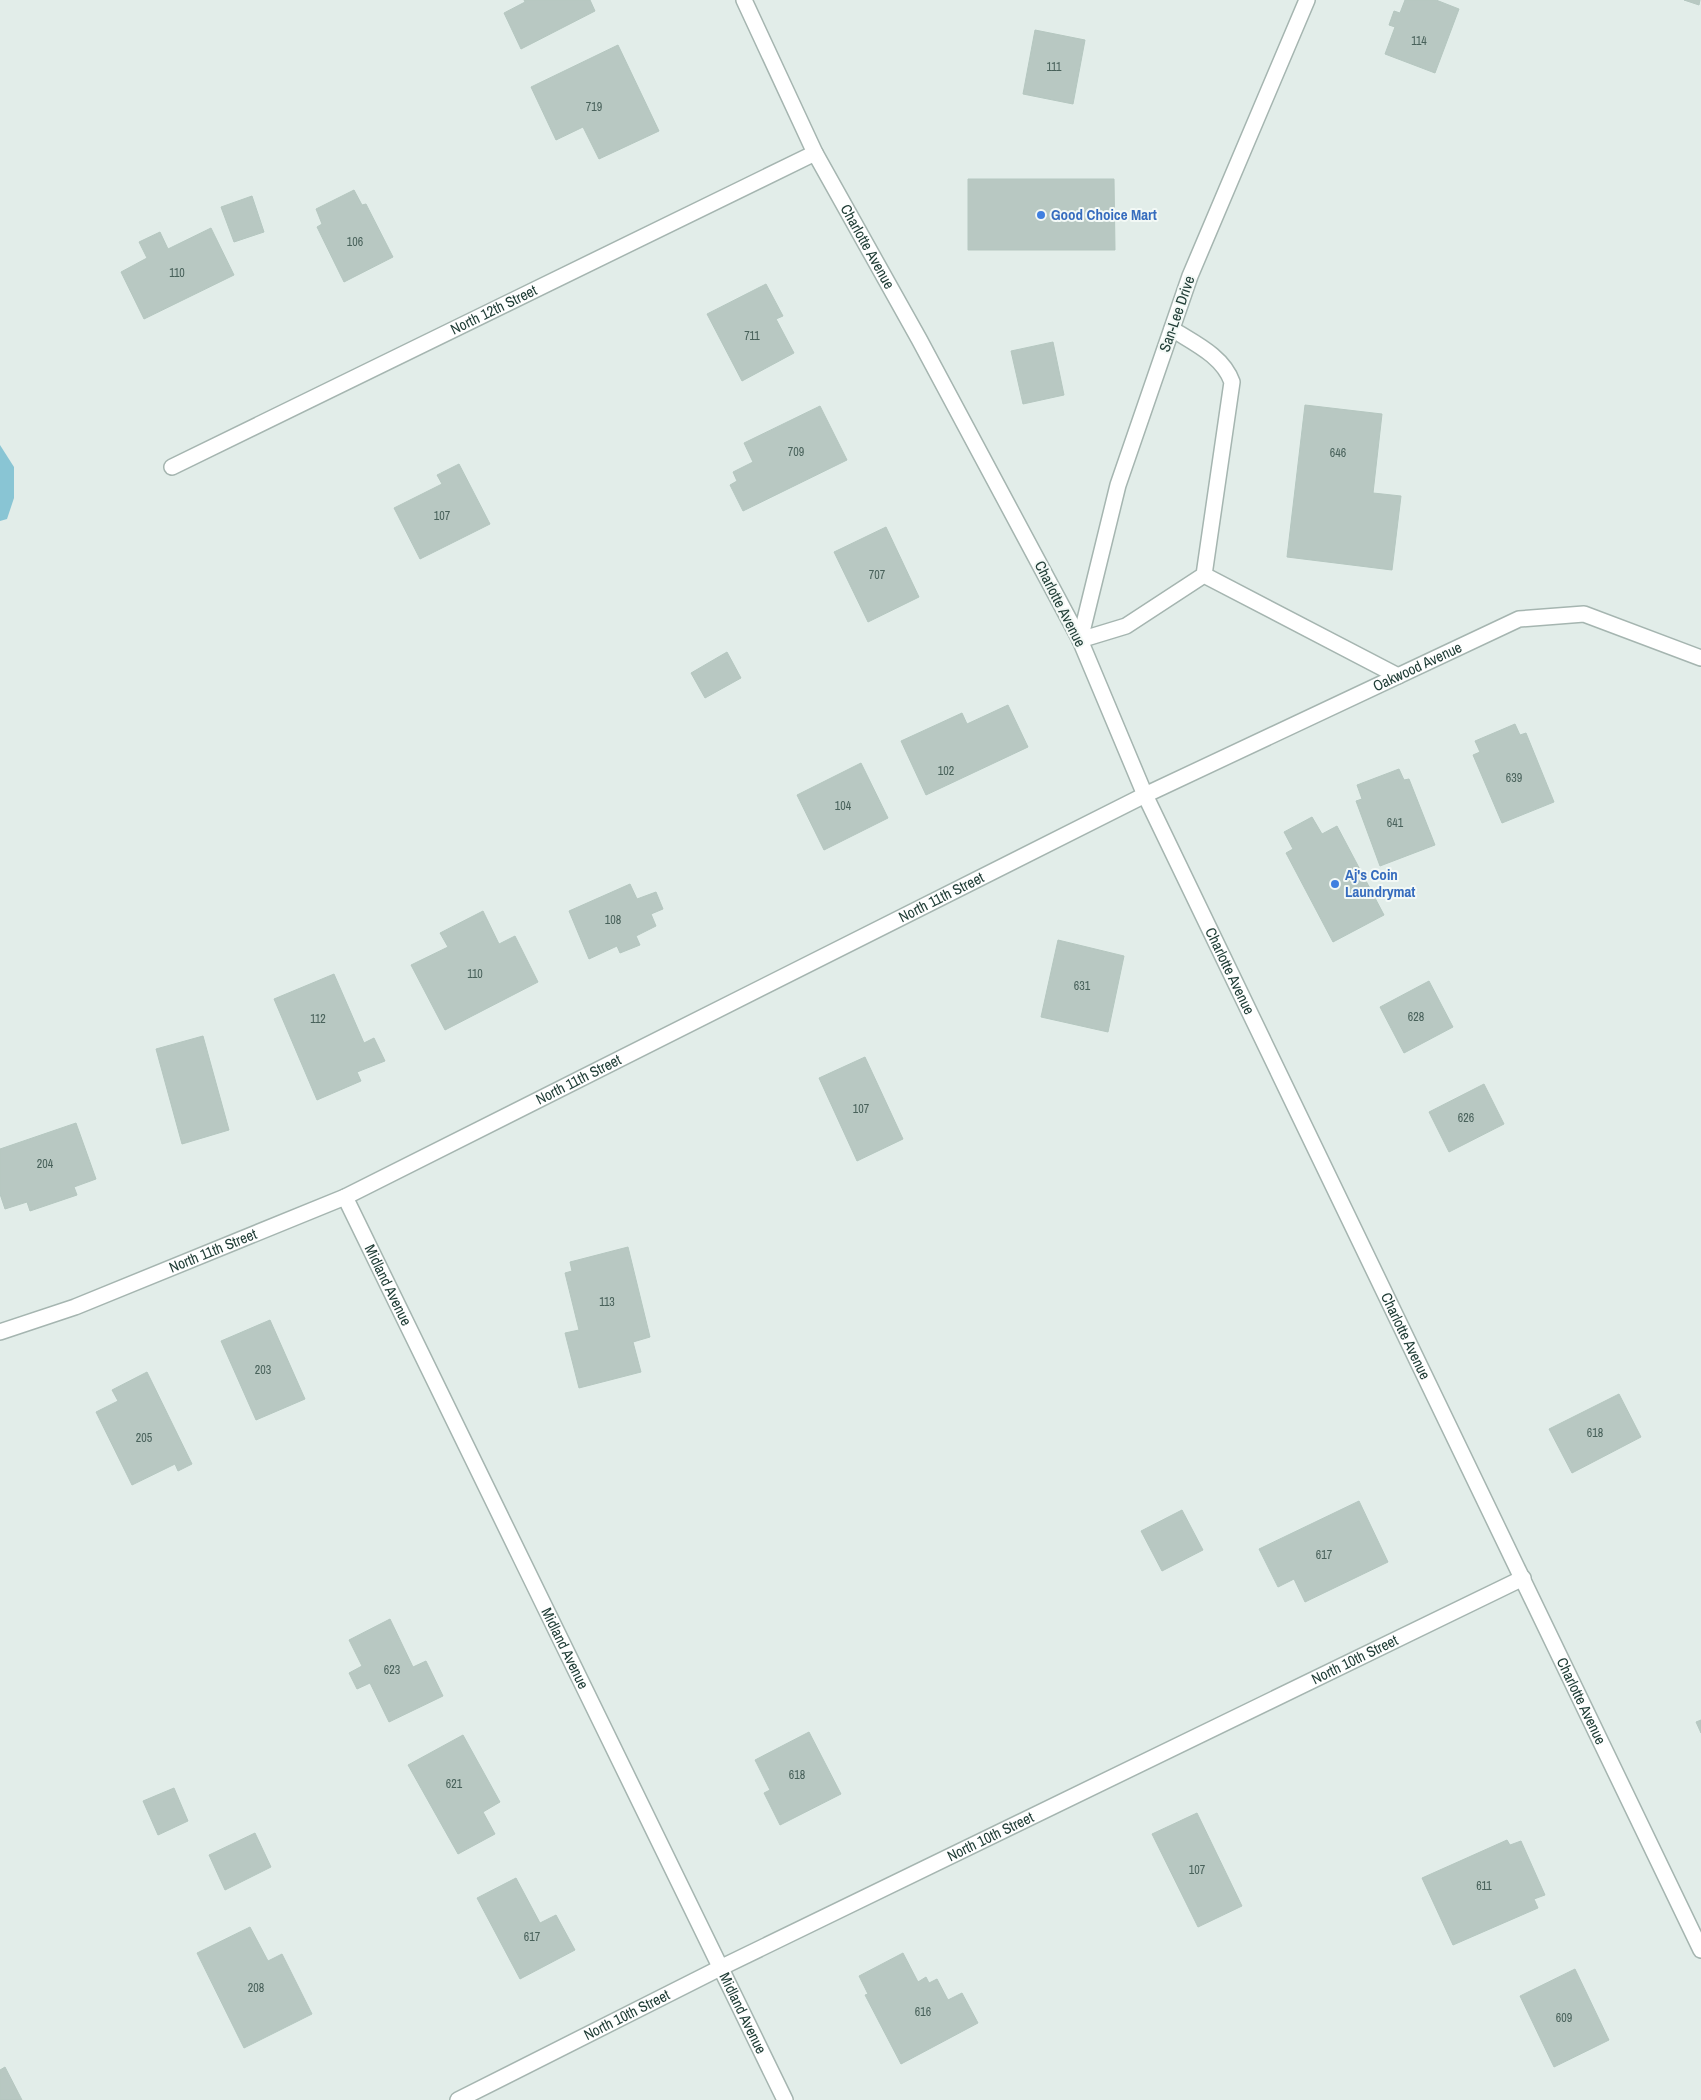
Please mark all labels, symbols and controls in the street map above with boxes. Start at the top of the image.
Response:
house number: 114 [1411,33,1427,49]
house number: 111 [1047,59,1062,75]
house number: 719 [586,99,602,115]
street label: Charlotte Avenue [836,200,900,293]
place label: Good Choice Mart [1051,204,1157,225]
marker: Good Choice Mart [1035,209,1047,221]
house number: 106 [347,234,363,250]
house number: 110 [169,265,185,281]
street label: San-Lee Drive [1154,273,1199,355]
street label: North 12th Street [447,279,541,339]
house number: 711 [744,328,760,344]
house number: 709 [788,444,804,460]
house number: 646 [1330,445,1346,461]
house number: 107 [434,508,451,524]
street label: Charlotte Avenue [1030,557,1091,651]
house number: 707 [869,567,886,583]
street label: Oakwood Avenue [1369,636,1465,696]
house number: 102 [938,763,954,779]
house number: 639 [1506,770,1522,786]
house number: 104 [835,798,852,814]
house number: 641 [1387,815,1404,831]
place label: Aj's Coin Laundrymat [1345,864,1415,902]
street label: North 11th Street [895,866,988,927]
marker: Aj's Coin Laundrymat [1329,878,1341,890]
house number: 108 [605,912,621,928]
street label: Charlotte Avenue [1200,924,1260,1018]
house number: 110 [467,966,483,982]
house number: 631 [1074,978,1091,994]
house number: 628 [1408,1009,1424,1025]
house number: 112 [310,1011,326,1027]
street label: North 11th Street [532,1049,625,1109]
house number: 107 [853,1101,870,1117]
house number: 626 [1458,1110,1474,1126]
house number: 204 [37,1156,54,1172]
street label: North 11th Street [166,1223,260,1278]
street label: Midland Avenue [360,1241,417,1329]
street label: Charlotte Avenue [1376,1289,1436,1383]
house number: 113 [599,1294,615,1310]
house number: 203 [255,1362,271,1378]
house number: 618 [1587,1425,1603,1441]
house number: 205 [136,1430,153,1446]
house number: 617 [1316,1547,1333,1563]
street label: Midland Avenue [537,1604,594,1692]
street label: North 10th Street [1308,1629,1402,1689]
street label: Charlotte Avenue [1552,1654,1612,1748]
house number: 623 [384,1662,400,1678]
house number: 618 [789,1767,805,1783]
house number: 621 [446,1776,463,1792]
street label: North 10th Street [943,1806,1037,1866]
house number: 107 [1189,1862,1206,1878]
house number: 611 [1476,1878,1492,1894]
house number: 617 [524,1929,541,1945]
street label: Midland Avenue [714,1969,772,2057]
house number: 208 [248,1980,264,1996]
street label: North 10th Street [580,1984,674,2045]
house number: 616 [915,2004,931,2020]
house number: 609 [1556,2010,1572,2026]

